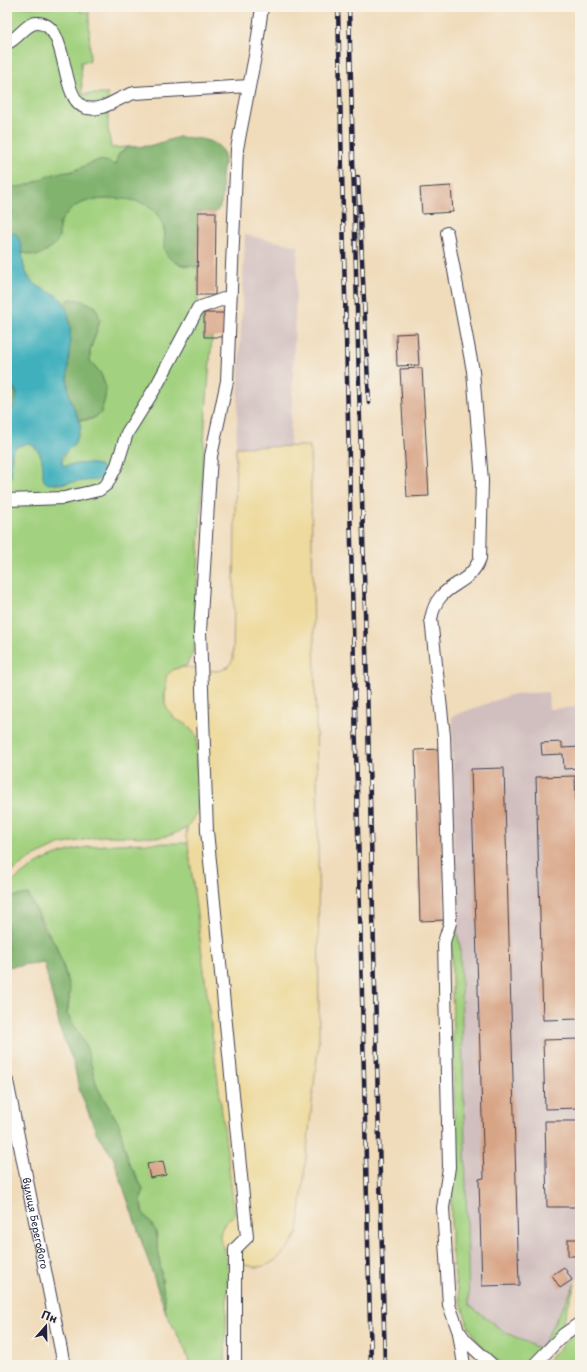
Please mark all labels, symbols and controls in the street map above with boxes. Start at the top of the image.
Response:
street label: вулиця Берегового [20,1176,53,1270]
text: Пн [39,1305,60,1327]
north arrow [26,1306,66,1346]

